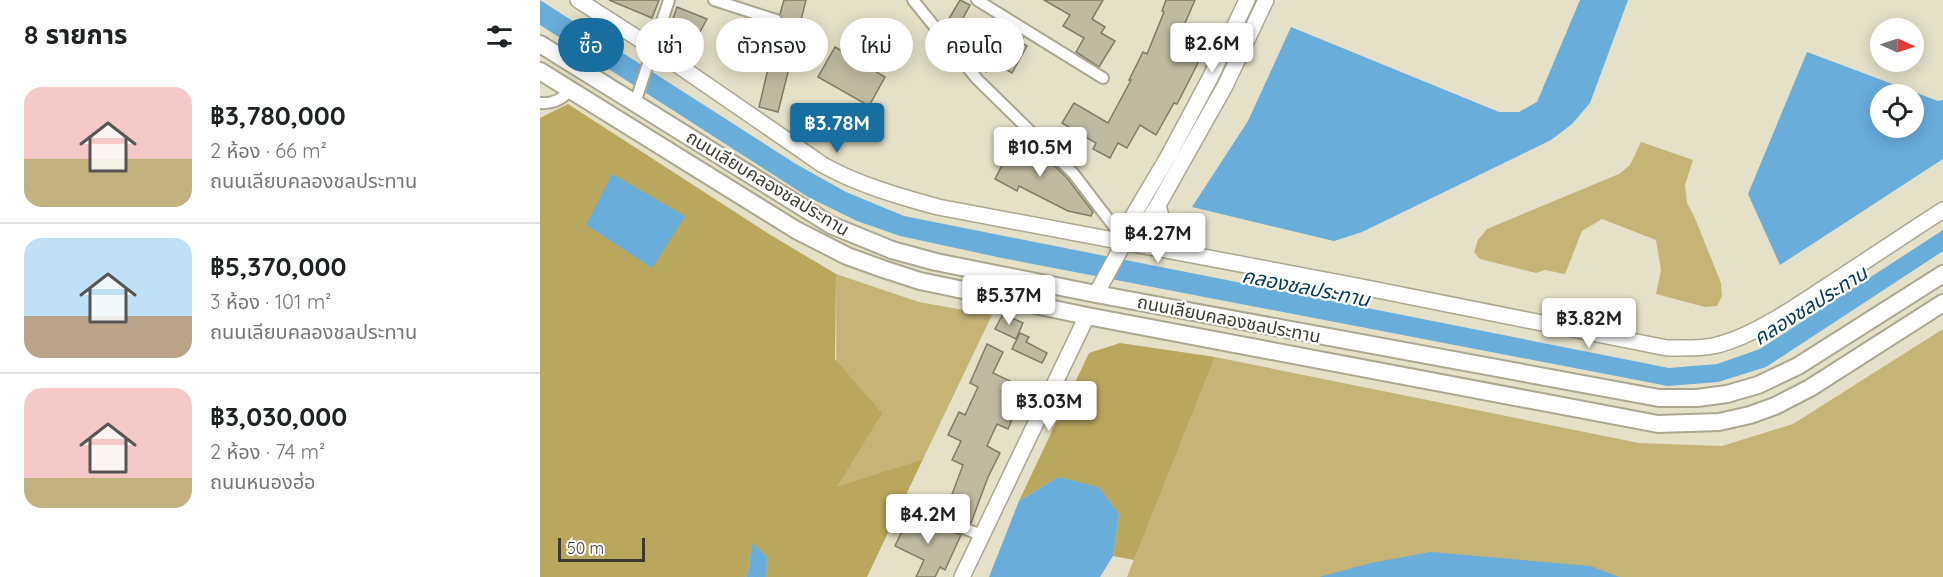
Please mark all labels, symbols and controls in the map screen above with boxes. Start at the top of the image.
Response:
text: 8 รายการ [24,18,127,51]
chip: ซื้อ [558,18,624,72]
chip: เช่า [636,18,704,72]
chip: ตัวกรอง [716,18,828,72]
chip: ใหม่ [840,18,913,72]
chip: คอนโด [925,18,1024,72]
north arrow [1870,18,1924,72]
map controls [1870,18,1924,138]
icon: filters [483,20,516,53]
pin: ฿2.6M [1170,23,1254,74]
text: ฿2.6M [1184,30,1240,55]
button: locate [1870,84,1924,138]
text: ฿3,780,000 [210,99,346,132]
pin: ฿3.78M [788,103,886,154]
text: ฿3.78M [804,110,870,135]
icon: home [72,111,144,183]
street label: ถนนเลียบคลองชลประทาน [682,125,854,241]
pin: ฿10.5M [991,127,1089,178]
text: ฿10.5M [1008,134,1072,159]
text: 2 ห้อง · 66 m² [210,138,327,163]
text: ถนนเลียบคลองชลประทาน [210,168,417,193]
pin: ฿4.27M [1109,213,1207,264]
text: ฿4.27M [1124,220,1192,245]
text: ฿5,370,000 [210,250,346,283]
water label: คลองชลประทาน [1748,259,1873,350]
icon: home [72,262,144,334]
water label: คลองชลประทาน [1240,262,1374,312]
pin: ฿5.37M [960,275,1058,326]
text: ฿5.37M [976,282,1042,307]
text: 3 ห้อง · 101 m² [210,289,331,314]
street label: ถนนเลียบคลองชลประทาน [1135,290,1323,348]
pin: ฿3.82M [1540,298,1638,349]
text: ฿3.82M [1556,305,1622,330]
text: ถนนเลียบคลองชลประทาน [210,319,417,344]
pin: ฿3.03M [1000,381,1098,432]
text: ฿3.03M [1016,388,1082,413]
text: ฿3,030,000 [210,400,347,433]
icon: home [72,412,144,484]
text: 2 ห้อง · 74 m² [210,439,325,464]
text: ถนนหนองฮ่อ [210,469,315,494]
pin: ฿4.2M [886,494,970,545]
text: ฿4.2M [900,501,956,526]
scale bar [558,535,645,562]
text: 50 m [567,538,604,558]

